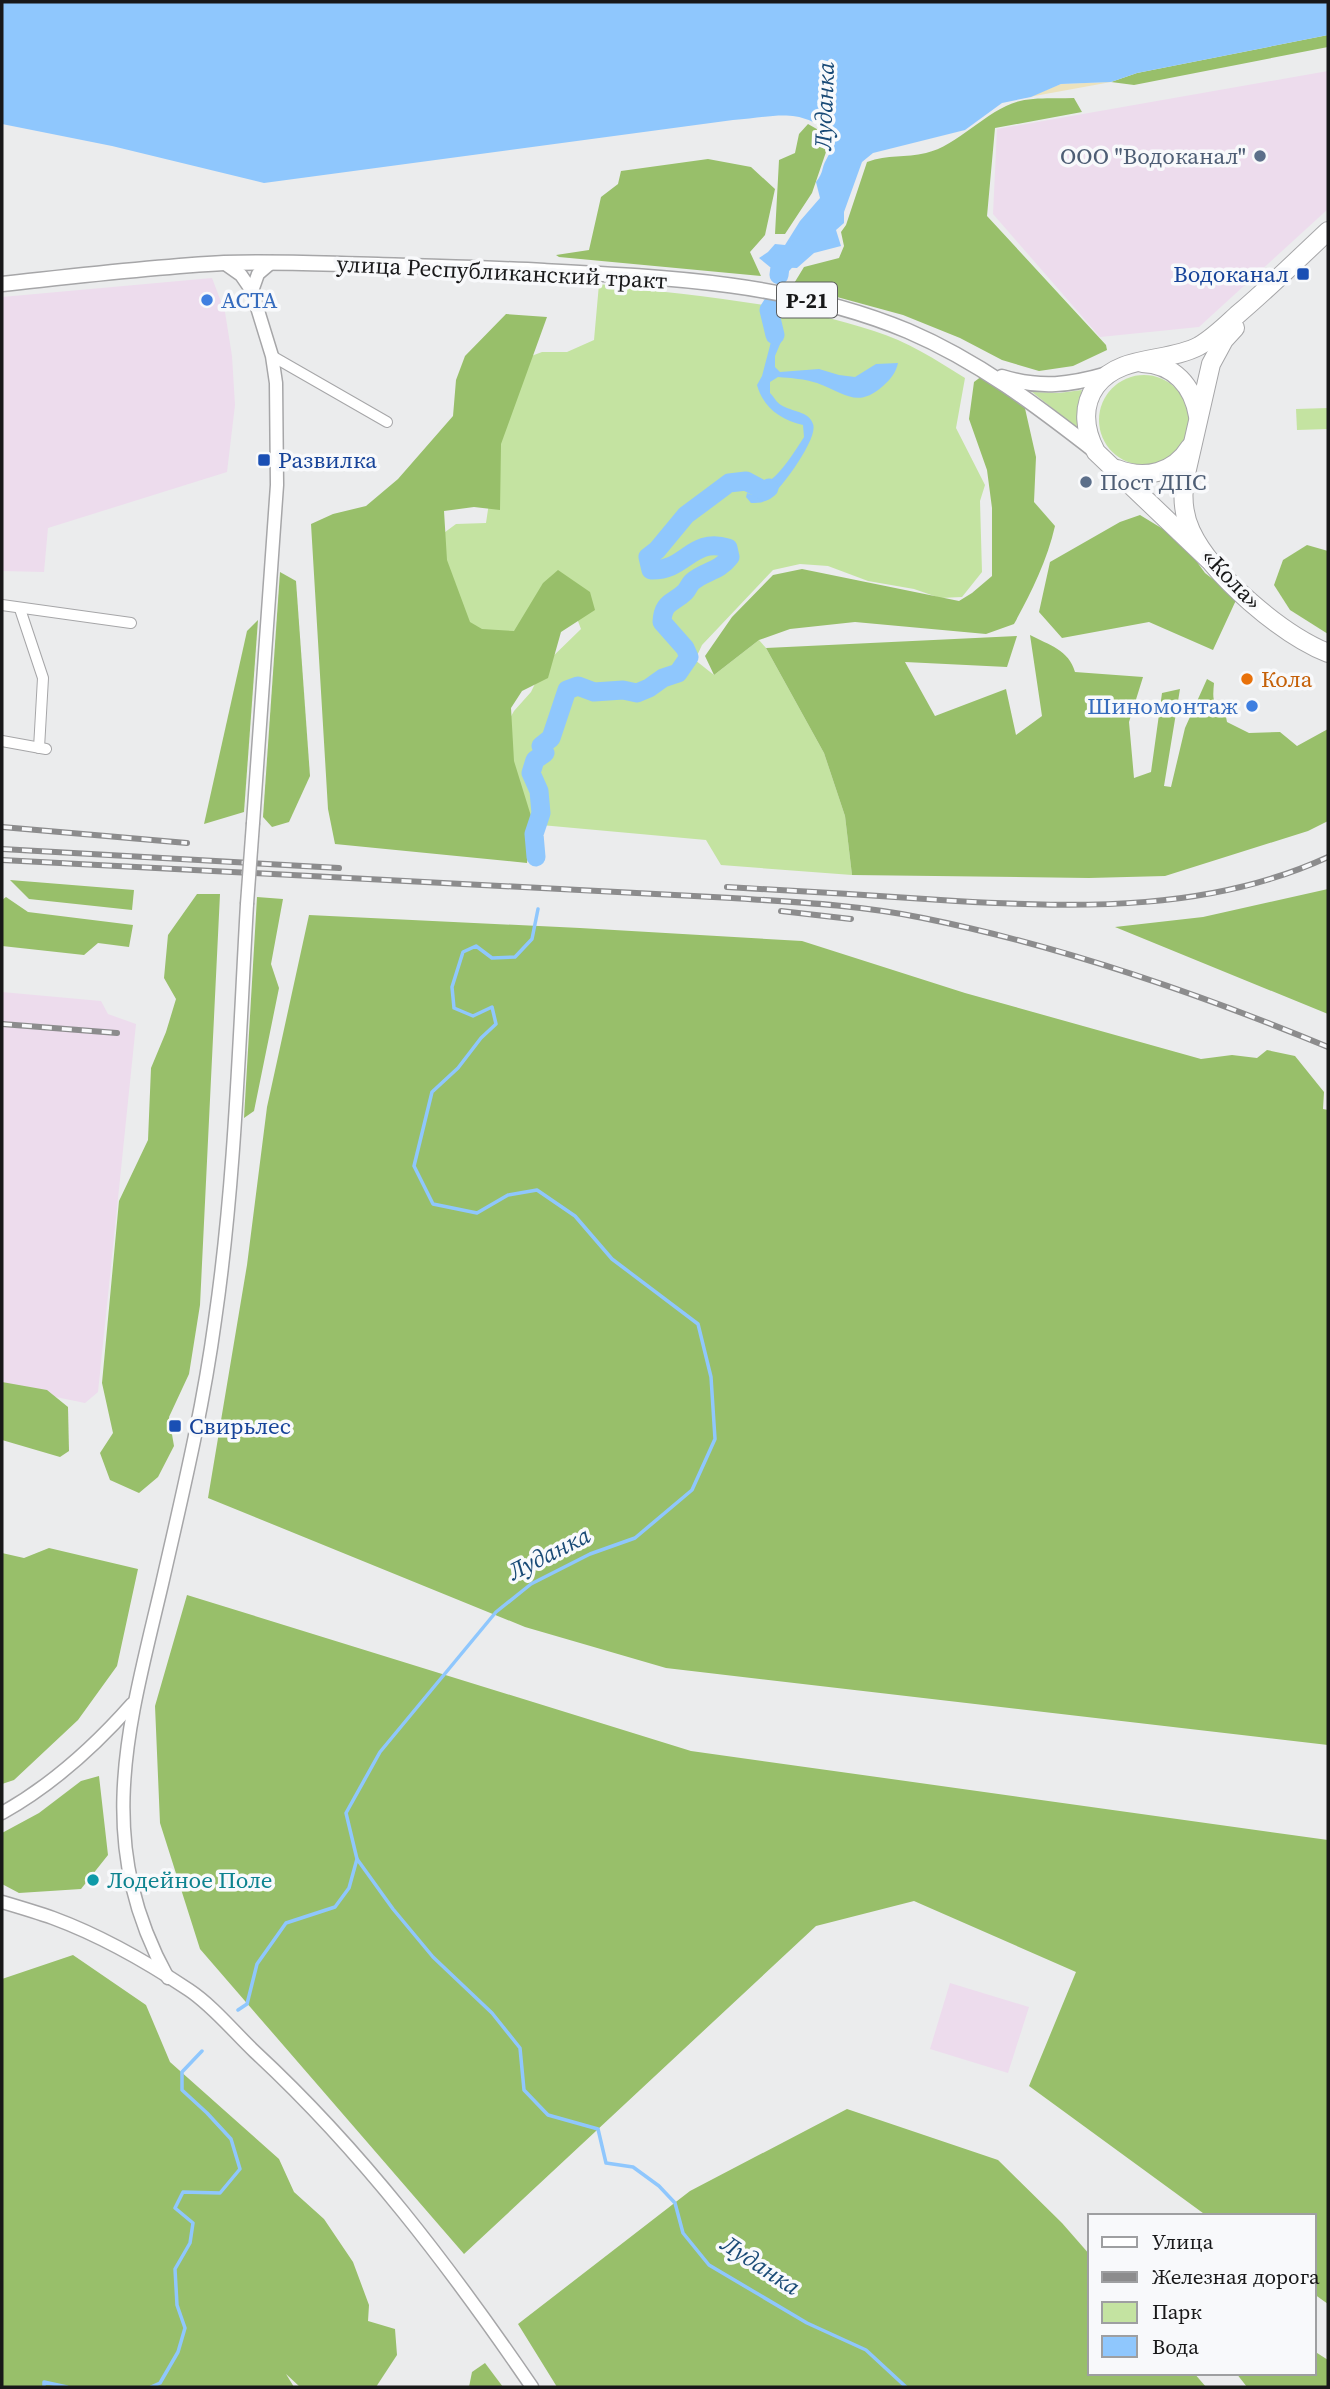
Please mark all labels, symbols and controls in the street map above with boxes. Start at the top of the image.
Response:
water label: Луданка [806,61,842,153]
place label: ООО "Водоканал" [1060,140,1246,172]
marker: ООО "Водоканал" [1252,148,1268,164]
street label: улица Республиканский тракт [336,247,668,297]
place label: Водоканал [1173,258,1289,290]
marker: Водоканал [1295,266,1311,282]
road number: Р-21 [777,282,837,318]
place label: АСТА [221,284,278,316]
marker: АСТА [199,292,215,308]
place label: Развилка [278,444,377,476]
marker: Развилка [256,452,272,468]
place label: Пост ДПС [1100,466,1206,498]
marker: Пост ДПС [1078,474,1094,490]
street label: «Кола» [1195,541,1269,617]
place label: Кола [1261,663,1313,695]
marker: Кола [1239,671,1255,687]
place label: Шиномонтаж [1087,690,1239,722]
marker: Шиномонтаж [1244,698,1260,714]
place label: Свирьлес [189,1410,291,1442]
marker: Свирьлес [167,1418,183,1434]
water label: Луданка [500,1518,596,1589]
place label: Лодейное Поле [107,1864,273,1896]
marker: Лодейное Поле [85,1872,101,1888]
legend [1088,2214,1316,2375]
water label: Луданка [713,2226,807,2303]
text: Улица [1152,2227,1214,2256]
text: Железная дорога [1152,2262,1320,2291]
text: Парк [1152,2297,1202,2326]
text: Вода [1152,2332,1199,2361]

